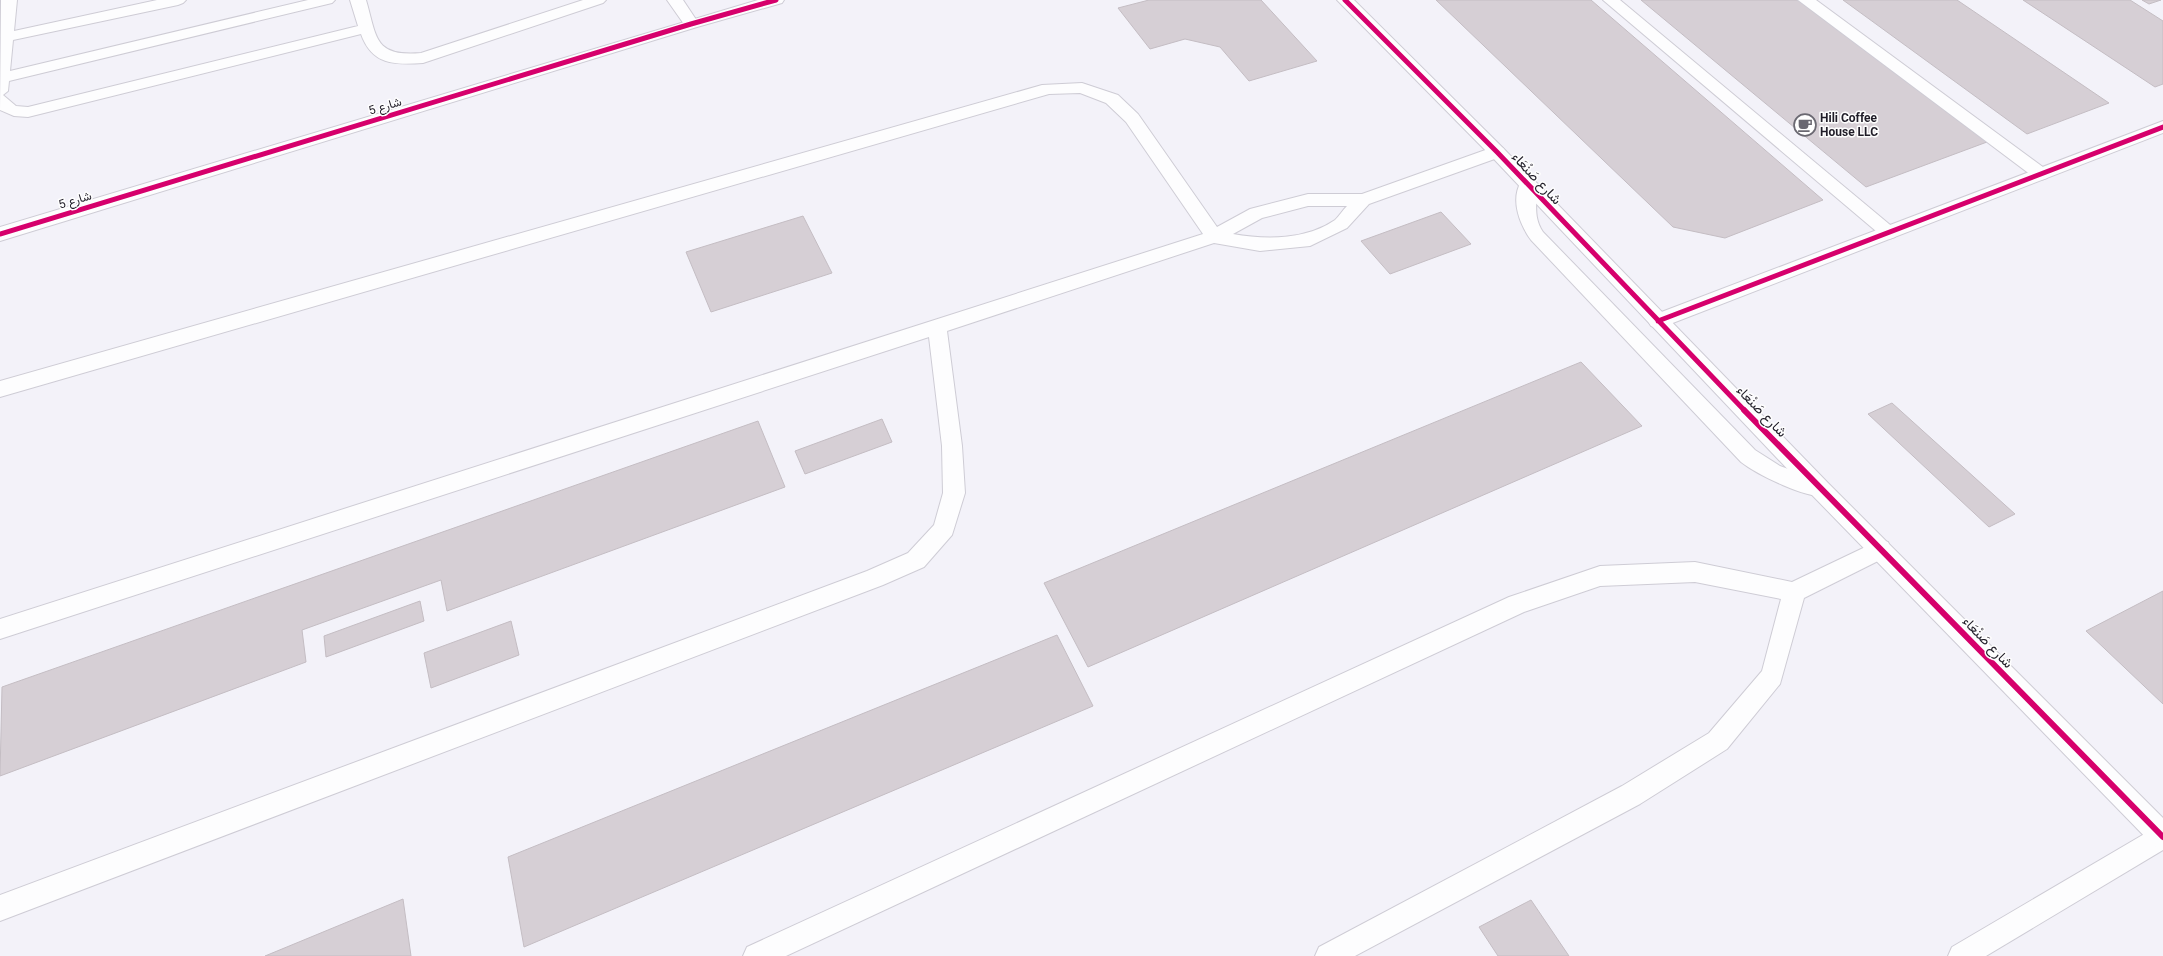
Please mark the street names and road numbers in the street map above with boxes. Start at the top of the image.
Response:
street label: شارع 5 [367,94,404,120]
street label: شارع صَنْعَاء [1507,149,1565,209]
street label: شارع 5 [57,188,94,214]
street label: شارع صَنْعَاء [1731,382,1790,442]
street label: شارع صَنْعَاء [1957,613,2016,673]

